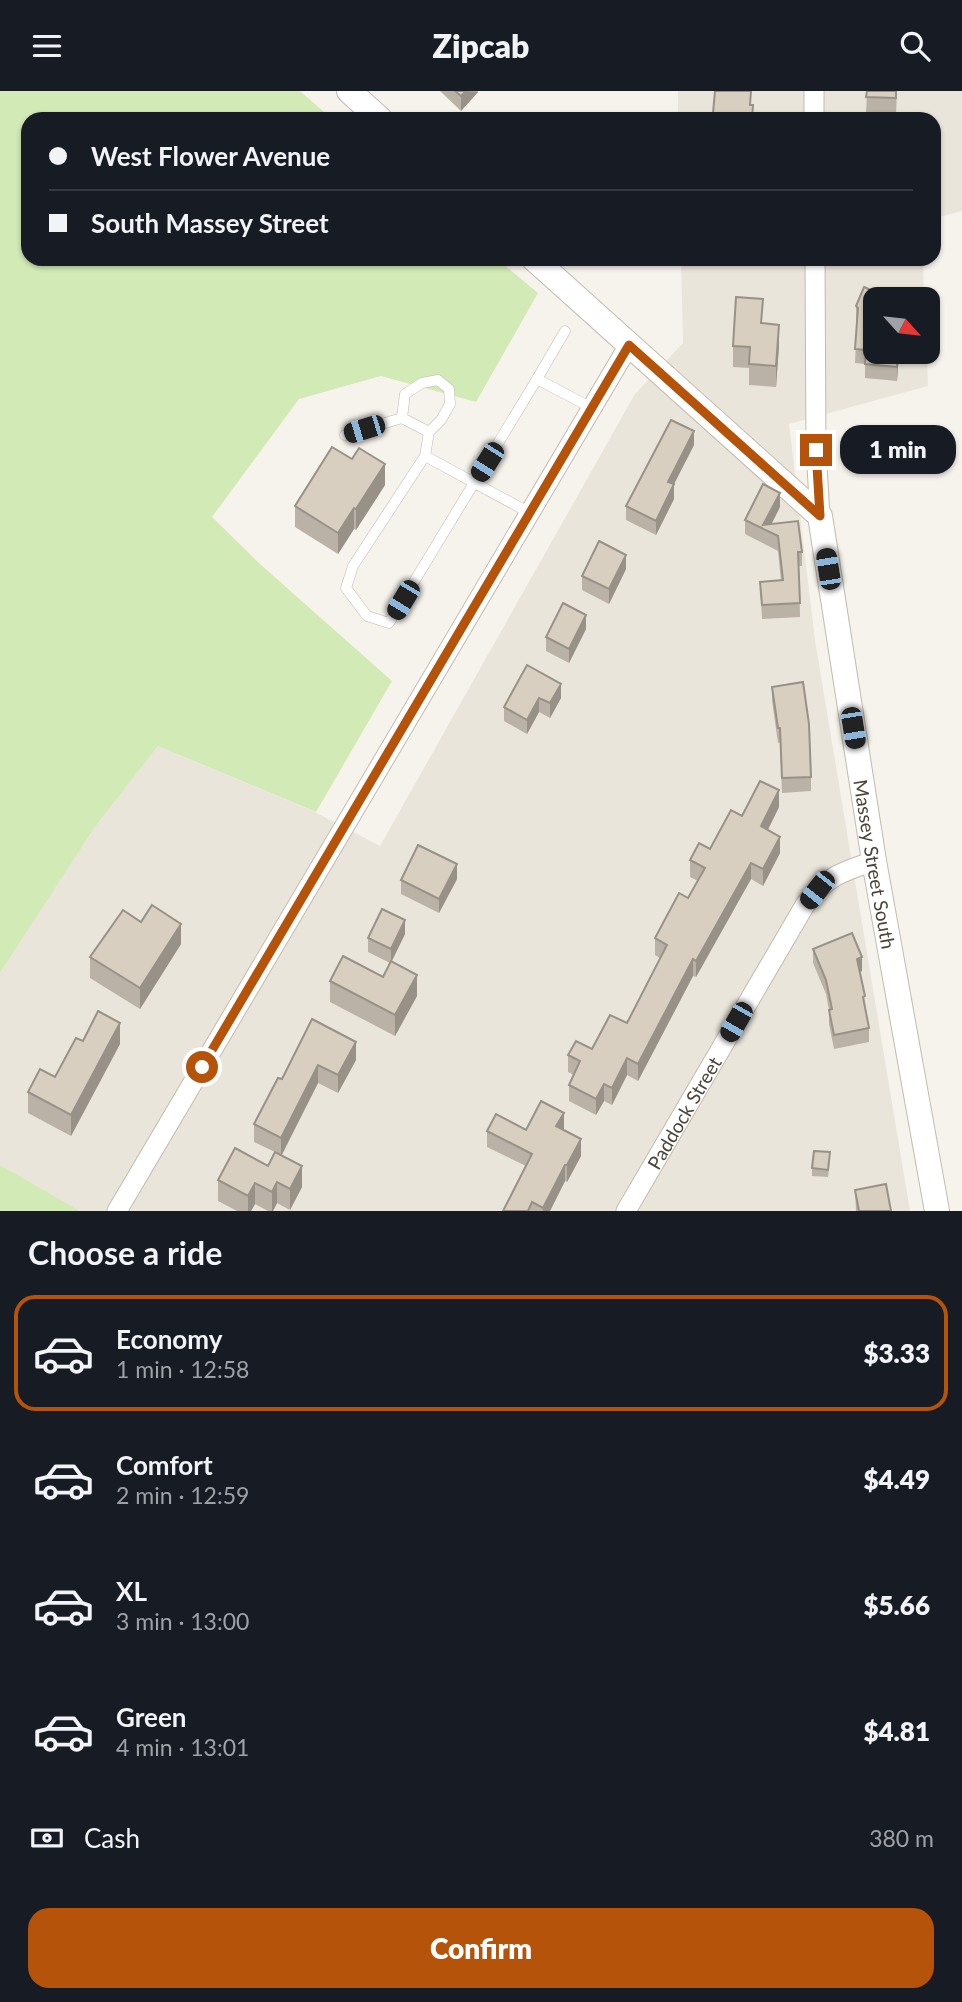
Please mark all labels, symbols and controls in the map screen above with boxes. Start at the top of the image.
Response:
text: Zipcab [433,26,529,65]
icon: menu [28,27,66,65]
icon: search [896,27,934,65]
text: West Flower Avenue [91,140,330,172]
text: South Massey Street [91,207,329,239]
north arrow [863,287,940,364]
map controls [863,287,940,364]
car [341,413,388,445]
callout: 1 min [840,425,956,475]
route end [800,434,832,466]
text: 1 min [869,435,927,463]
car [467,439,508,485]
car [815,547,842,591]
car [384,577,423,623]
car [840,706,867,750]
street label: Massey Street South [850,778,901,951]
car [796,867,839,913]
car [717,999,756,1045]
route start [186,1051,218,1083]
street label: Paddock Street [642,1052,725,1173]
text: Choose a ride [28,1233,222,1272]
icon: car [32,1322,95,1385]
text: Economy [116,1323,222,1355]
text: $3.33 [863,1337,930,1369]
text: 1 min · 12:58 [116,1355,249,1383]
icon: car [32,1448,95,1511]
text: Comfort [116,1449,213,1481]
text: $4.49 [863,1463,930,1495]
text: 2 min · 12:59 [116,1481,249,1509]
icon: car [32,1574,95,1637]
text: XL [116,1575,147,1607]
text: $5.66 [863,1589,930,1621]
text: 3 min · 13:00 [116,1607,249,1635]
icon: car [32,1700,95,1763]
text: Green [116,1701,186,1733]
text: $4.81 [863,1715,930,1747]
text: 4 min · 13:01 [116,1733,249,1761]
icon: cash [28,1819,66,1857]
text: Cash [84,1822,140,1854]
text: 380 m [869,1824,934,1852]
button: Confirm [28,1908,934,1988]

